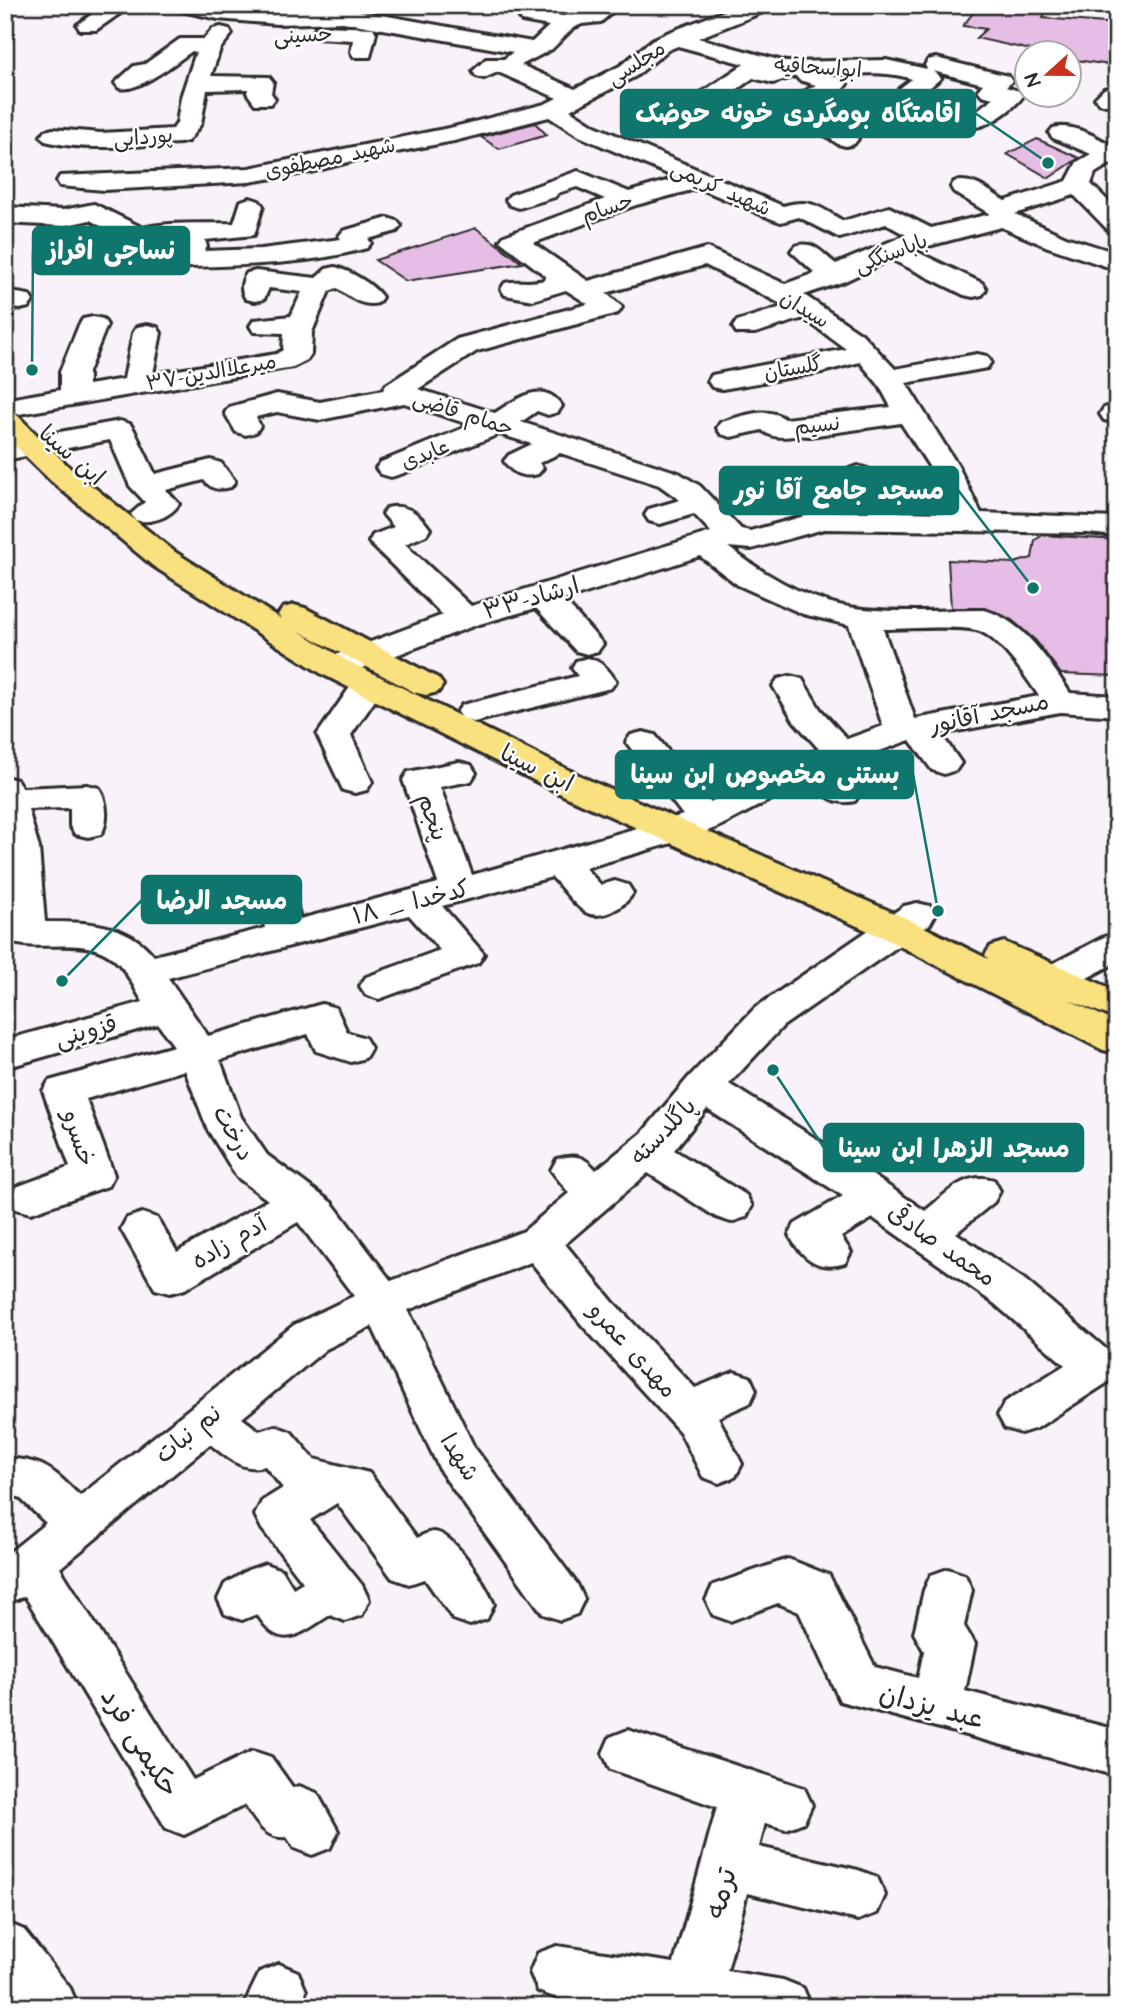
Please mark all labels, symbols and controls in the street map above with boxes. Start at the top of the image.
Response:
street label: حسینی [273,19,333,52]
street label: مجلسی [601,34,671,93]
north arrow [1014,38,1084,108]
street label: ابواسحاقیه [773,50,863,85]
text: N [1019,69,1048,90]
callout: اقامتگاه بومگردی خونه حوضک [621,90,975,137]
text: اقامتگاه بومگردی خونه حوضک [635,96,961,132]
street label: پوردایی [112,120,174,155]
street label: شهید مصطفوی [262,130,398,187]
street label: شهید کریمی [666,154,775,223]
street label: حسام [578,186,637,232]
street label: باباسنگکی [850,226,932,281]
callout: نساجی افراز [33,227,189,274]
text: نساجی افراز [45,233,175,269]
street label: سیدان [775,283,835,335]
street label: ۳۷-میرعلاالدین [144,347,279,398]
street label: گلستان [762,349,825,388]
street label: حمام قاضی [409,384,517,444]
street label: نسیم [793,409,841,443]
street label: ابن سینا [31,417,112,494]
street label: عابدی [397,432,454,477]
callout: مسجد جامع آقا نور [720,467,958,514]
text: مسجد جامع آقا نور [732,473,944,509]
street label: ۳۳-ارشاد [479,569,583,629]
street label: مسجد آقانور [925,685,1052,743]
street label: ابن سینا [494,737,579,801]
callout: بستنی مخصوص ابن سینا [616,751,913,798]
text: بستنی مخصوص ابن سینا [630,757,900,793]
street label: پنجم [408,789,456,846]
street label: ۱۸ _ کدخدا [349,872,473,934]
callout: مسجد الرضا [142,876,301,923]
text: مسجد الرضا [157,883,287,919]
street label: قزوینی [51,1007,121,1057]
street label: پاگلدسته [623,1090,705,1173]
street label: درخت [204,1100,262,1167]
street label: خسرو [52,1104,103,1171]
callout: مسجد الزهرا ابن سینا [824,1124,1083,1171]
text: مسجد الزهرا ابن سینا [838,1131,1070,1167]
street label: محمد صادقی [881,1196,1002,1296]
street label: آدم زاده [185,1207,274,1278]
street label: مهدی عمرو [579,1294,684,1406]
street label: نم نبات [148,1397,229,1472]
street label: شهدا [431,1427,487,1488]
street label: عبد یزدان [875,1674,988,1739]
street label: حکیمی فرد [91,1680,189,1805]
street label: ترمه [696,1863,747,1923]

